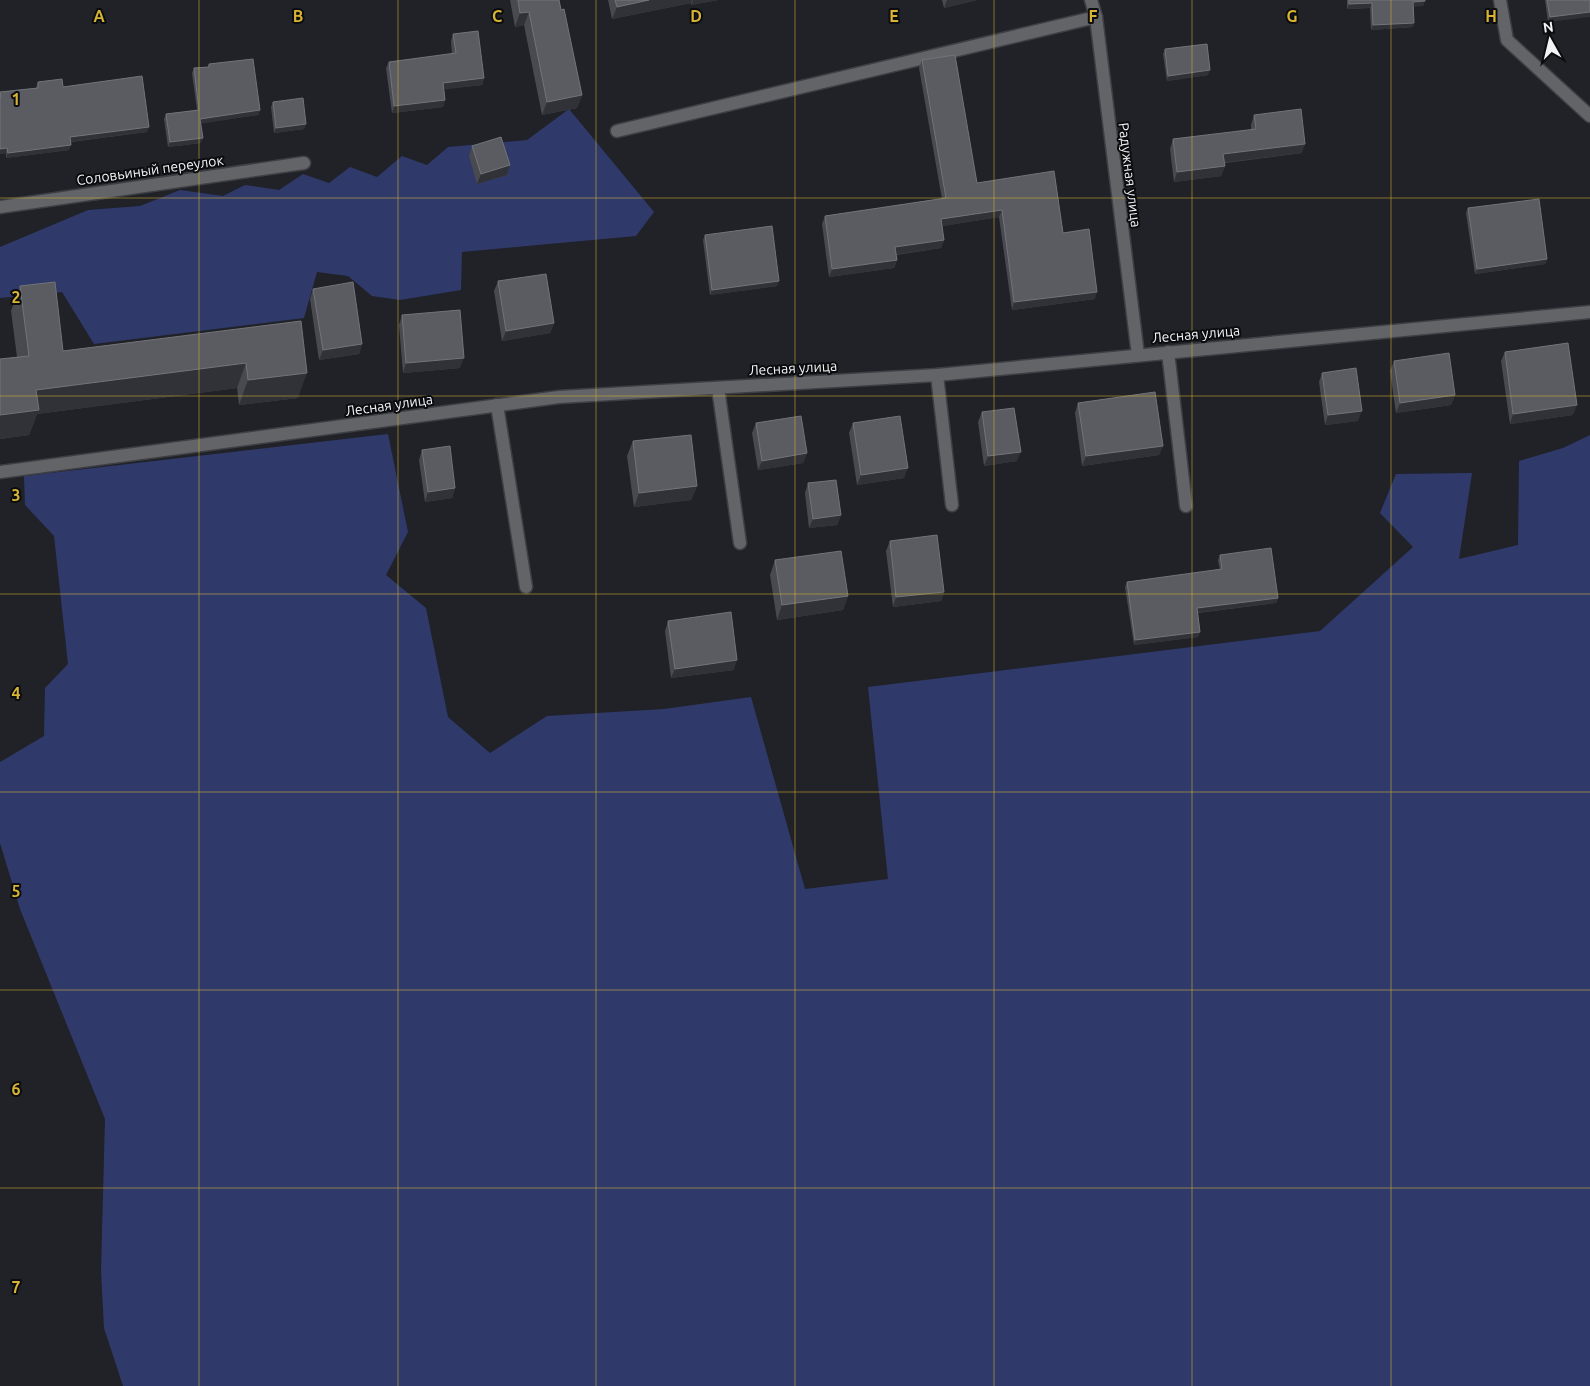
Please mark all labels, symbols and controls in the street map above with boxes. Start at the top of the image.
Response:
text: A [93,7,105,25]
text: B [293,7,303,25]
text: C [492,7,502,25]
text: D [690,7,702,25]
text: E [889,7,899,25]
text: F [1089,7,1098,25]
text: G [1286,7,1298,25]
text: H [1485,7,1497,25]
north arrow [1525,15,1575,65]
text: N [1542,18,1554,36]
text: 1 [11,90,21,108]
street label: Радужная улица [1116,122,1144,228]
street label: Соловьиный переулок [75,152,225,188]
text: 2 [11,288,21,306]
street label: Лесная улица [1151,322,1241,346]
street label: Лесная улица [748,358,838,378]
street label: Лесная улица [344,391,434,419]
text: 3 [11,486,21,504]
text: 4 [11,684,21,702]
text: 5 [11,882,21,900]
text: 6 [11,1080,21,1098]
text: 7 [11,1278,21,1296]

